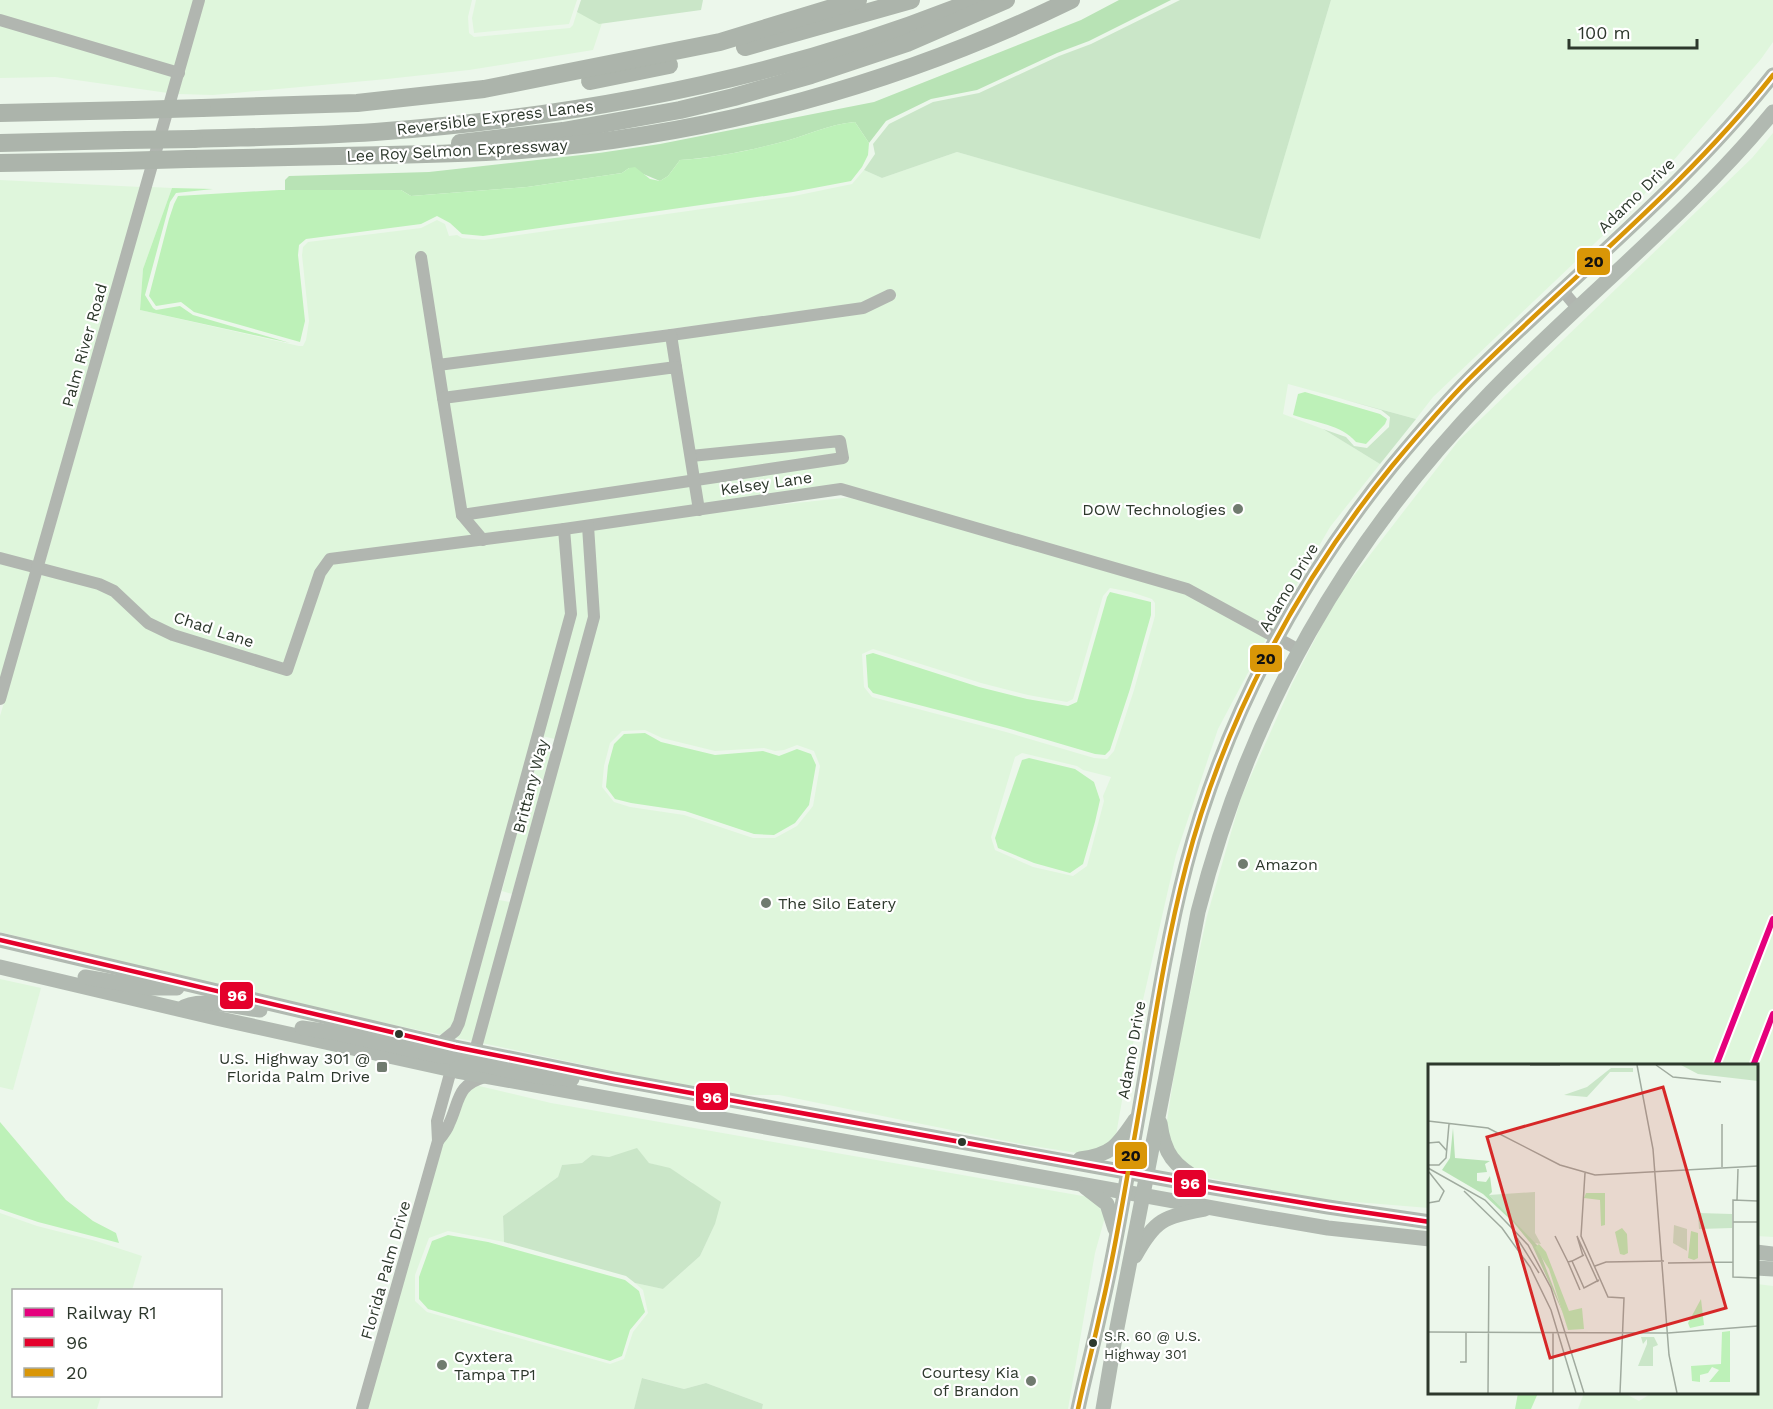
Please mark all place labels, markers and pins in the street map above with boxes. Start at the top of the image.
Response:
place label: DOW Technologies [1082,500,1226,519]
marker: DOW Technologies [1231,502,1245,516]
place label: Amazon [1255,855,1318,874]
marker: Amazon [1236,857,1250,871]
place label: The Silo Eatery [778,894,897,913]
marker: The Silo Eatery [759,896,773,910]
unlabelled marker [393,1028,405,1040]
place label: U.S. Highway 301 @ Florida Palm Drive [219,1049,370,1086]
marker: U.S. Highway 301 @ Florida Palm Drive [375,1060,389,1074]
unlabelled marker [956,1136,968,1148]
place label: S.R. 60 @ U.S. Highway 301 [1104,1328,1201,1362]
marker: S.R. 60 @ U.S. Highway 301 [1087,1337,1099,1349]
place label: Cyxtera Tampa TP1 [454,1347,536,1384]
marker: Cyxtera Tampa TP1 [435,1358,449,1372]
place label: Courtesy Kia of Brandon [921,1363,1019,1400]
marker: Courtesy Kia of Brandon [1024,1374,1038,1388]

